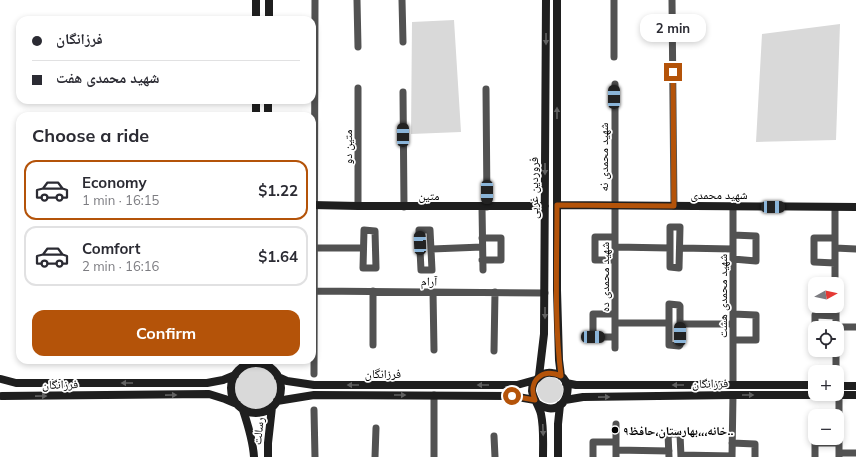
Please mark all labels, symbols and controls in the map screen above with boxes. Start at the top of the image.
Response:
callout: 2 min [640,14,706,42]
text: 2 min [656,20,690,36]
text: فرزانگان [56,29,103,48]
one-way arrow [543,33,549,46]
route end [664,63,682,81]
text: شهید محمدی هفت [56,68,160,87]
car [608,85,620,109]
one-way arrow [554,106,560,119]
street label: شهید محمدی نه [596,122,611,192]
car [397,123,409,147]
text: Choose a ride [32,124,149,147]
street label: متین دو [340,130,355,164]
street label: فروردین غربی [526,157,541,219]
one-way arrow [542,163,548,176]
icon: car [34,172,70,208]
text: Economy [82,173,147,192]
car [481,180,493,204]
text: $1.22 [258,181,298,200]
street label: شهید محمدی [690,187,748,202]
street label: متین [418,188,440,203]
text: 1 min · 16:15 [82,192,159,208]
car [761,201,785,213]
car [414,231,426,255]
icon: car [34,238,70,274]
text: Comfort [82,239,140,258]
street label: شهید محمدی ده [597,242,612,312]
text: $1.64 [258,247,298,266]
street label: شهید محمدی هشت [715,254,730,338]
text: 2 min · 16:16 [82,258,159,274]
street label: آرام [421,273,438,290]
north arrow [808,277,844,313]
map controls [808,277,844,445]
one-way arrow [542,307,548,320]
button: Confirm [32,310,300,356]
button: locate [808,321,844,357]
car [674,322,686,346]
car [581,331,605,343]
button: + [808,365,844,401]
street label: فرزانگان [365,366,401,381]
street label: فرزانگان [692,375,728,391]
street label: فرزانگان [42,376,78,392]
one-way arrow [120,380,133,386]
one-way arrow [346,382,359,388]
one-way arrow [476,382,489,388]
one-way arrow [671,382,684,388]
route start [503,387,521,405]
one-way arrow [165,392,178,398]
one-way arrow [394,392,407,398]
one-way arrow [742,392,755,398]
one-way arrow [35,393,48,399]
one-way arrow [598,394,611,400]
button: − [808,409,844,445]
street label: رسالت [249,416,267,446]
place label: خانه،،،بهارستان،حافظ۹.. [623,423,733,439]
one-way arrow [540,424,546,437]
marker: خانه،،،بهارستان،حافظ۹.. [610,425,620,435]

